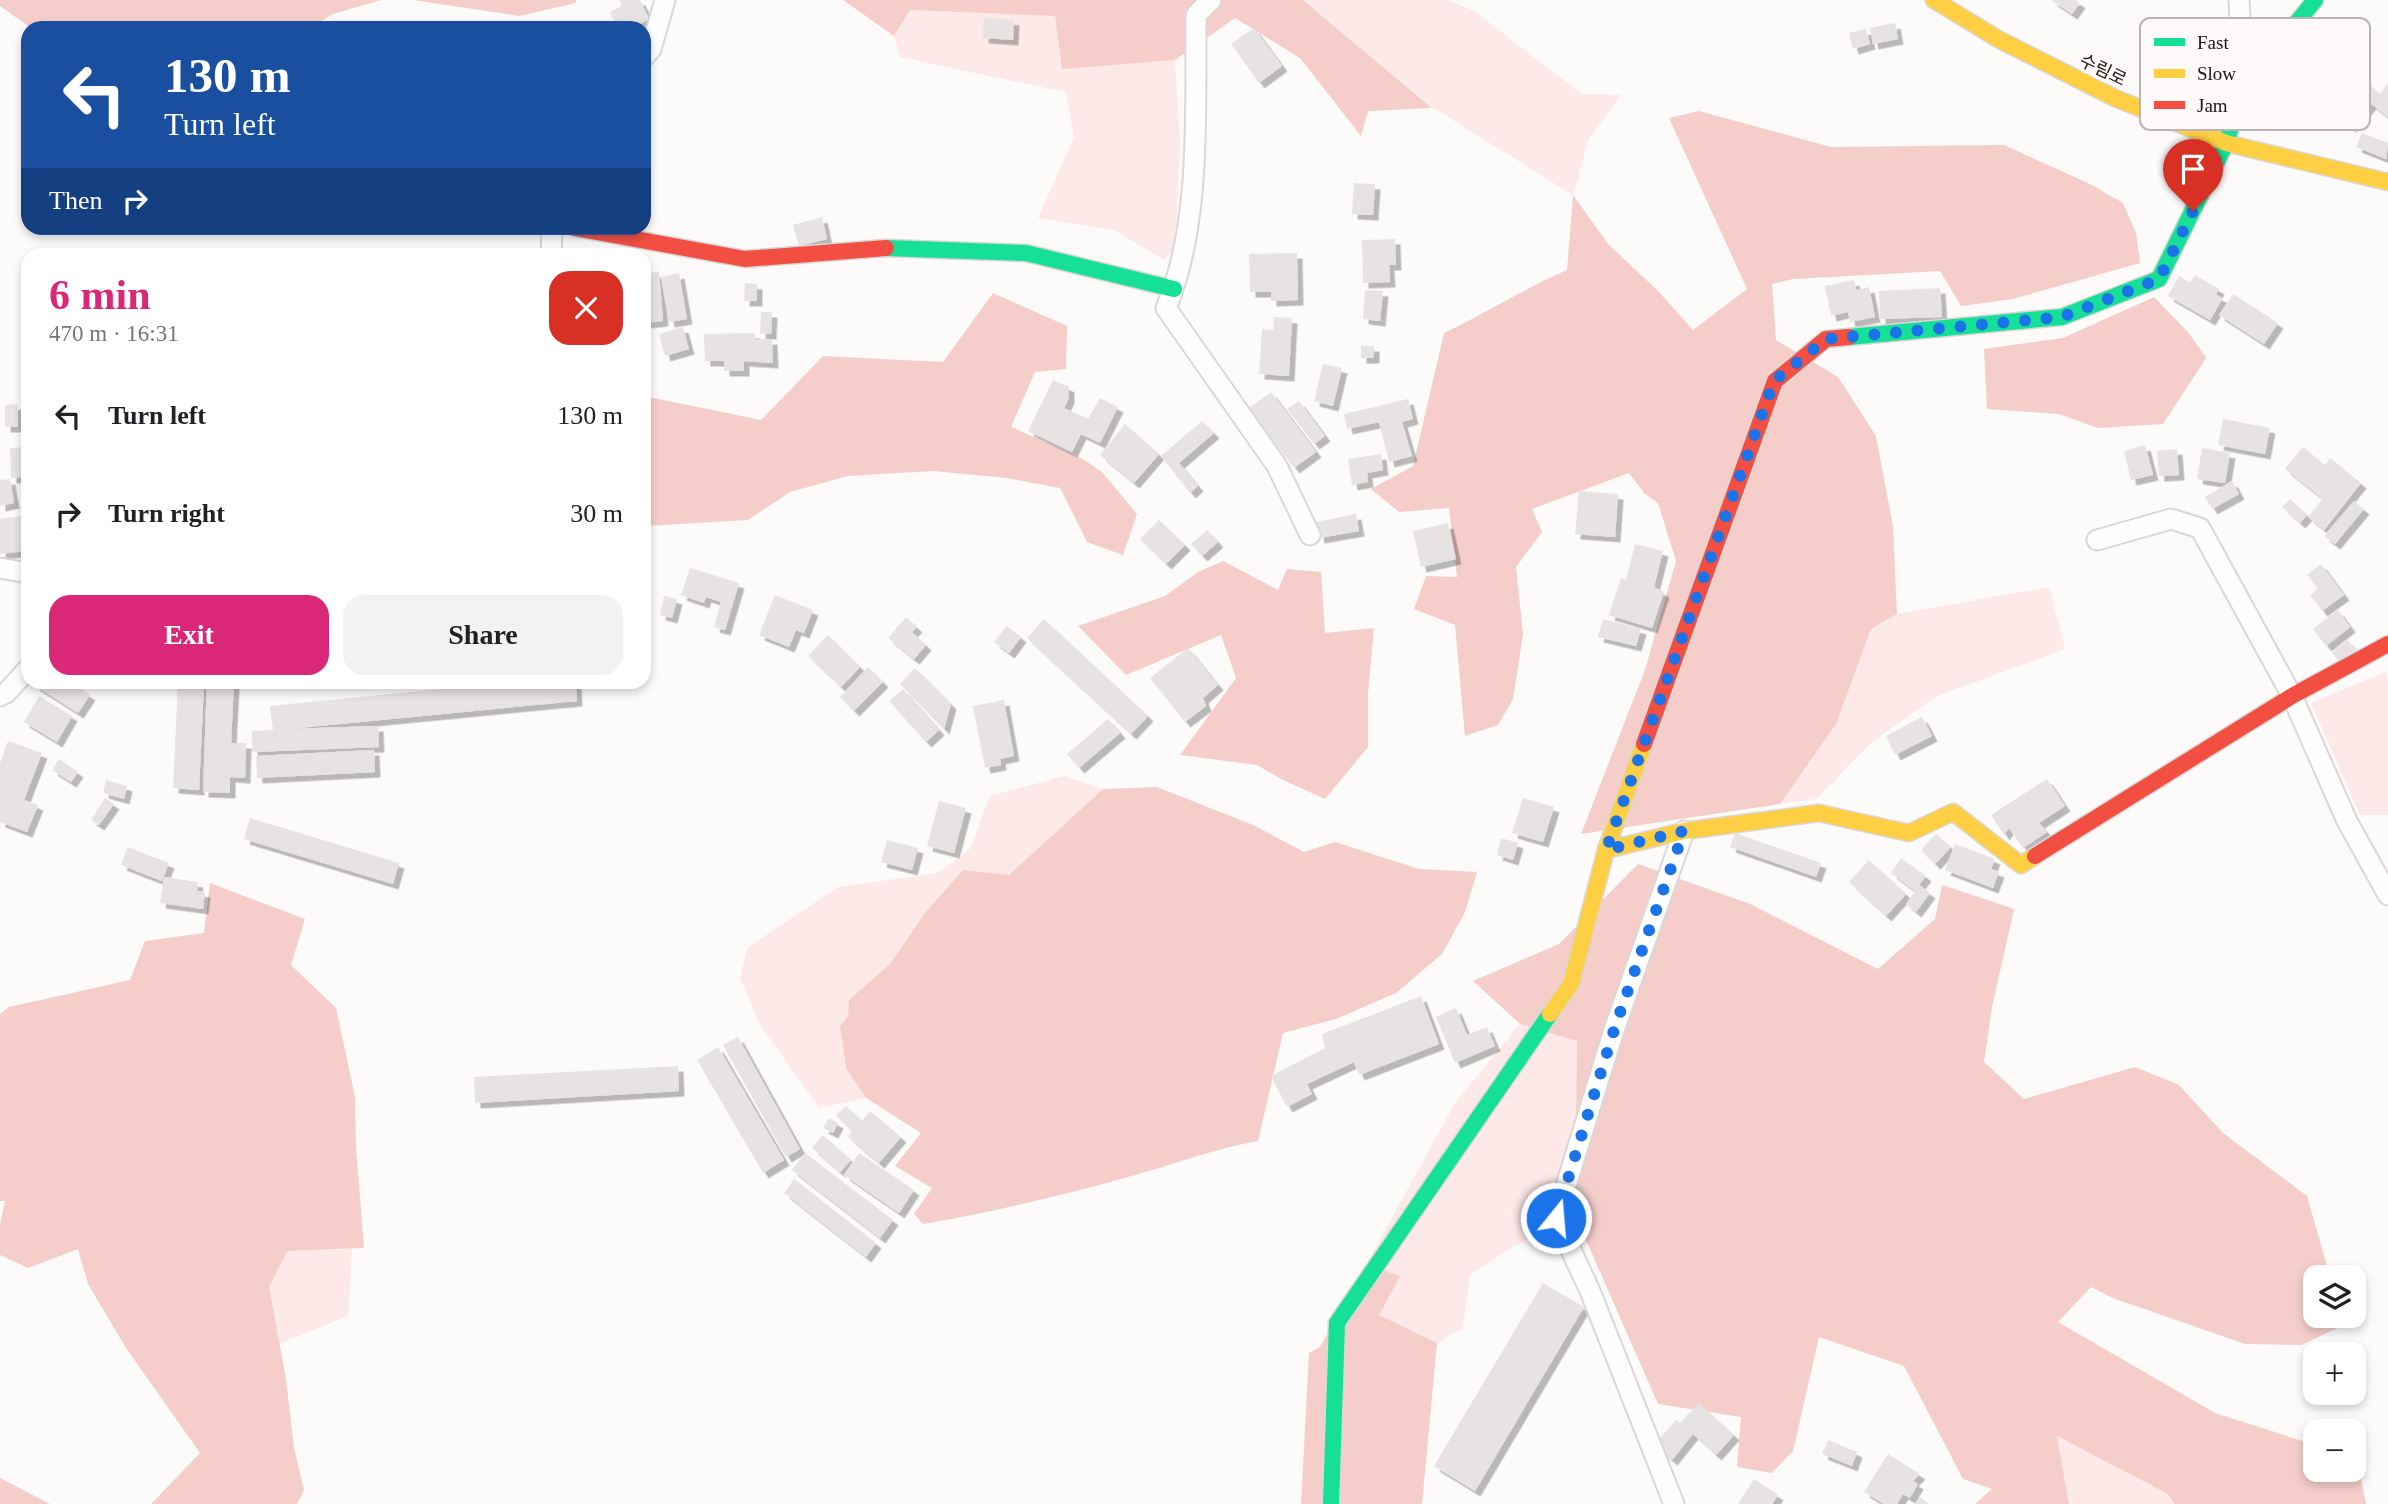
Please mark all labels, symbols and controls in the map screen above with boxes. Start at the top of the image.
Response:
legend [2140,18,2370,130]
text: Fast [2197,32,2229,53]
text: 130 m [164,48,291,103]
icon: left [49,49,140,140]
street label: 수림로 [2076,50,2130,90]
text: Slow [2197,63,2236,84]
text: Jam [2197,95,2228,116]
text: Turn left [164,106,276,142]
pin [2163,139,2223,211]
icon: arrive [2174,150,2212,188]
icon: right [116,182,154,220]
text: Then [49,186,102,215]
button: close [549,271,623,345]
text: 6 min [49,272,151,318]
text: 470 m · 16:31 [49,321,179,346]
icon: left [49,397,87,435]
text: Turn left [108,401,206,430]
text: 130 m [557,401,623,430]
icon: right [49,495,87,533]
text: Turn right [108,499,225,528]
text: 30 m [570,499,623,528]
button: Exit [49,595,329,675]
button: Share [343,595,623,675]
position arrow [1519,1181,1593,1255]
map controls [2303,1265,2366,1482]
button: layers [2303,1265,2366,1328]
button: + [2303,1342,2366,1405]
button: − [2303,1419,2366,1482]

